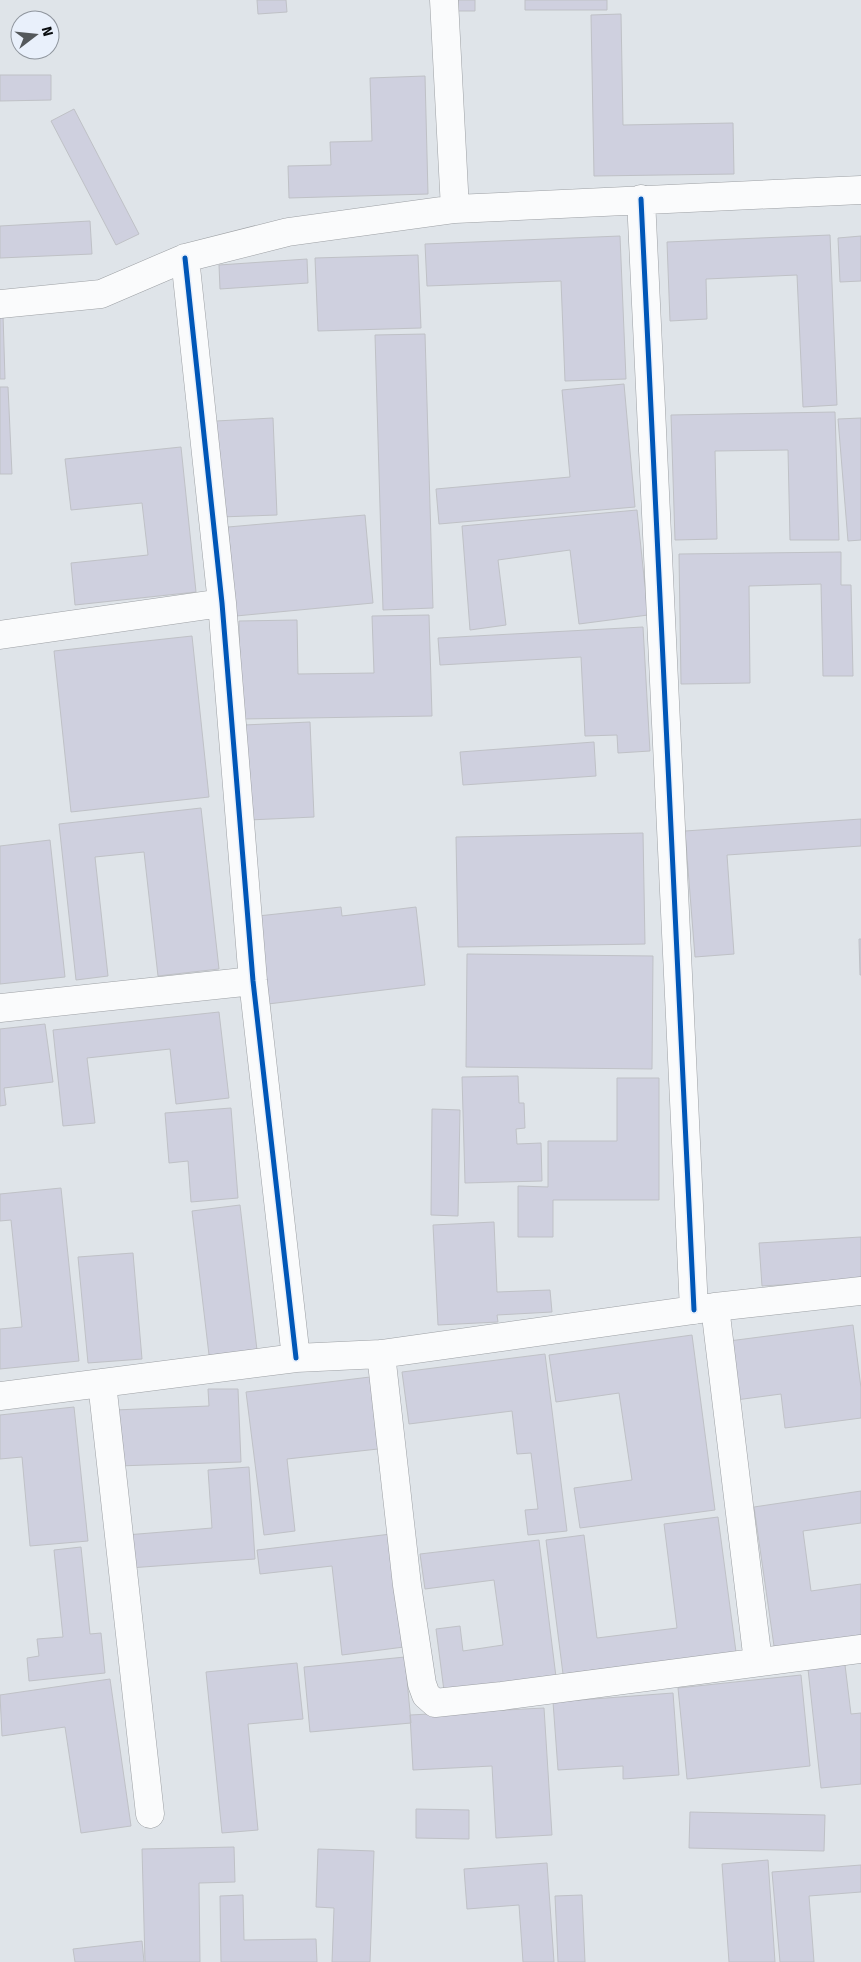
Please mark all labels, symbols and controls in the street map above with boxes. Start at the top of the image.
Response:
north arrow [10,10,60,60]
text: N [38,25,56,38]

